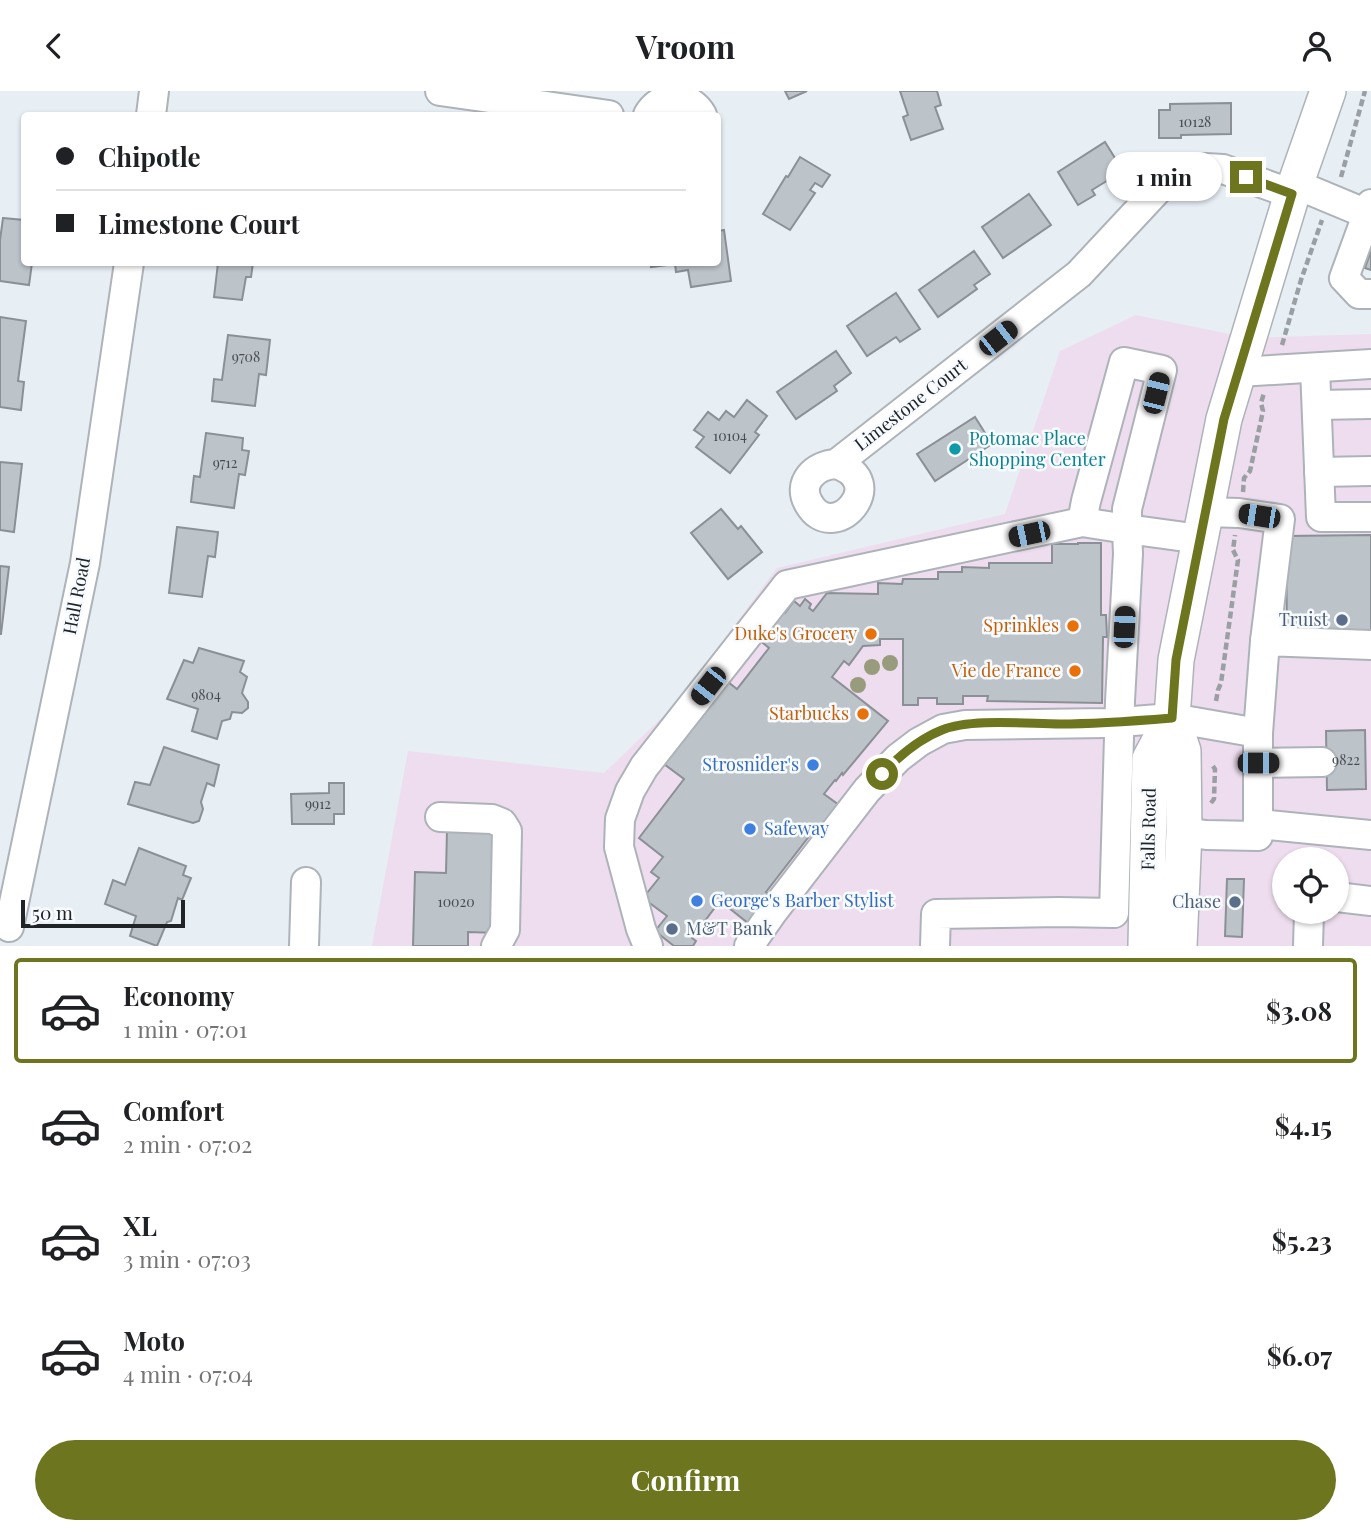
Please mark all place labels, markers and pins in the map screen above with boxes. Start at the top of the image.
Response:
place label: Potomac Place Shopping Center [969,426,1106,471]
marker: Potomac Place Shopping Center [947,441,963,457]
place label: Truist [1279,607,1329,631]
marker: Truist [1334,612,1350,628]
place label: Sprinkles [983,613,1059,637]
marker: Sprinkles [1065,618,1081,634]
place label: Duke's Grocery [734,621,857,645]
marker: Duke's Grocery [863,626,879,642]
place label: Vie de France [950,658,1061,682]
marker: Vie de France [1067,663,1083,679]
place label: Starbucks [769,701,849,725]
marker: Starbucks [855,706,871,722]
place label: Strosnider's [702,752,799,776]
marker: Strosnider's [805,757,821,773]
place label: Safeway [764,816,829,840]
marker: Safeway [742,821,758,837]
place label: George's Barber Stylist [711,888,894,912]
place label: Chase [1172,889,1221,913]
marker: George's Barber Stylist [689,893,705,909]
marker: Chase [1227,894,1243,910]
place label: M&T Bank [686,916,773,940]
marker: M&T Bank [664,921,680,937]

